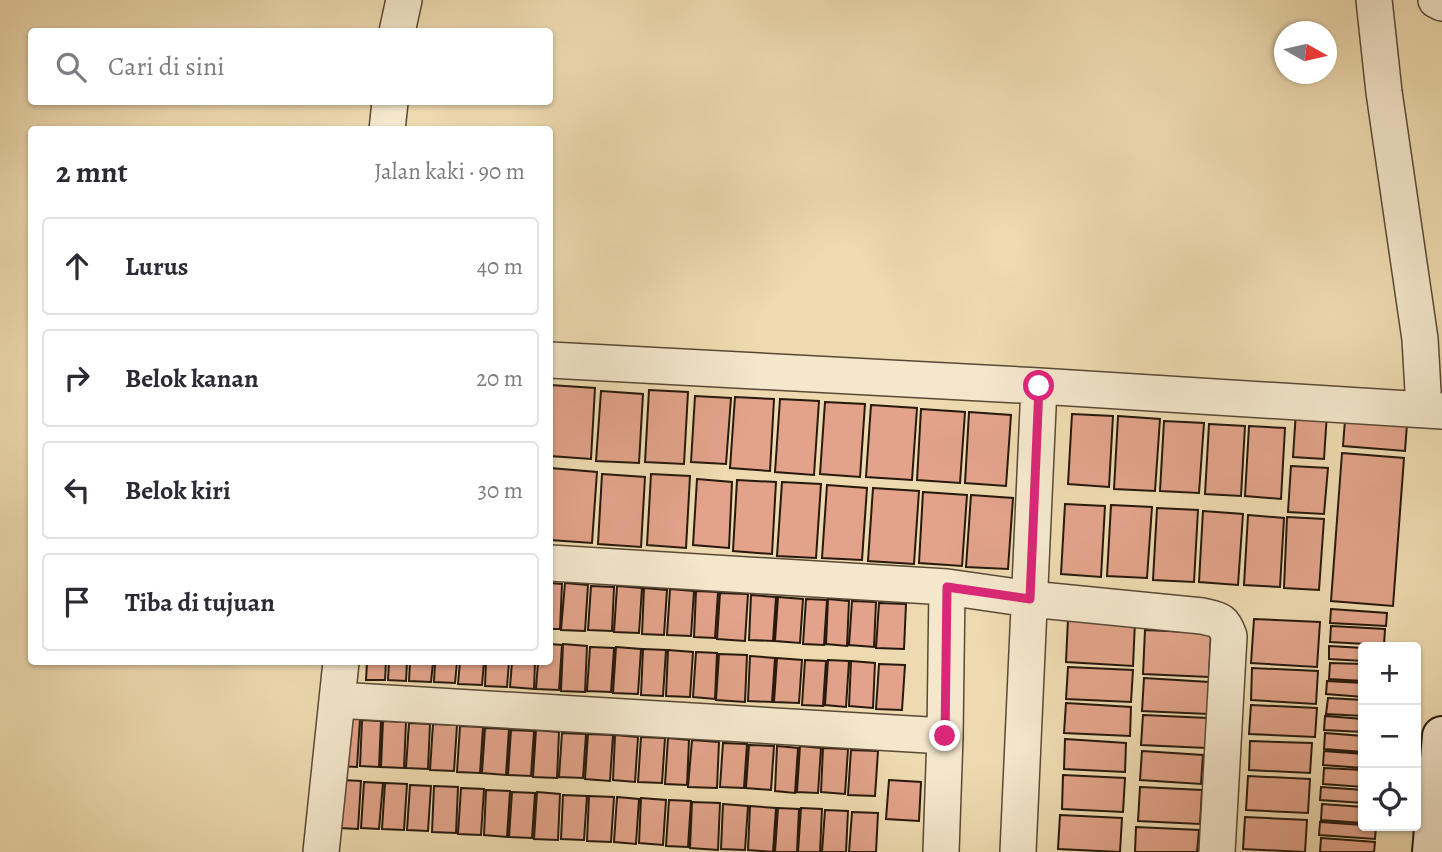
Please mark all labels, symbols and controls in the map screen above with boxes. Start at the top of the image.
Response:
north arrow [1274,21,1337,84]
search box [28,28,553,105]
icon: search [52,48,90,86]
text: Cari di sini [108,49,225,84]
text: 2 mnt [56,152,128,192]
text: Jalan kaki · 90 m [374,156,525,187]
icon: ahead [58,247,96,285]
text: Lurus [125,249,188,284]
text: 40 m [477,251,523,282]
icon: right [58,359,96,397]
text: Belok kanan [125,361,259,396]
text: 20 m [476,363,523,394]
route start [1023,370,1054,401]
icon: left [58,471,96,509]
text: Belok kiri [125,473,231,508]
text: 30 m [477,475,523,506]
icon: arrive [58,583,96,621]
text: Tiba di tujuan [125,585,275,620]
map controls [1358,642,1421,831]
button: + [1358,642,1421,705]
button: − [1358,705,1421,768]
route end [929,720,960,751]
button: locate [1358,768,1421,831]

